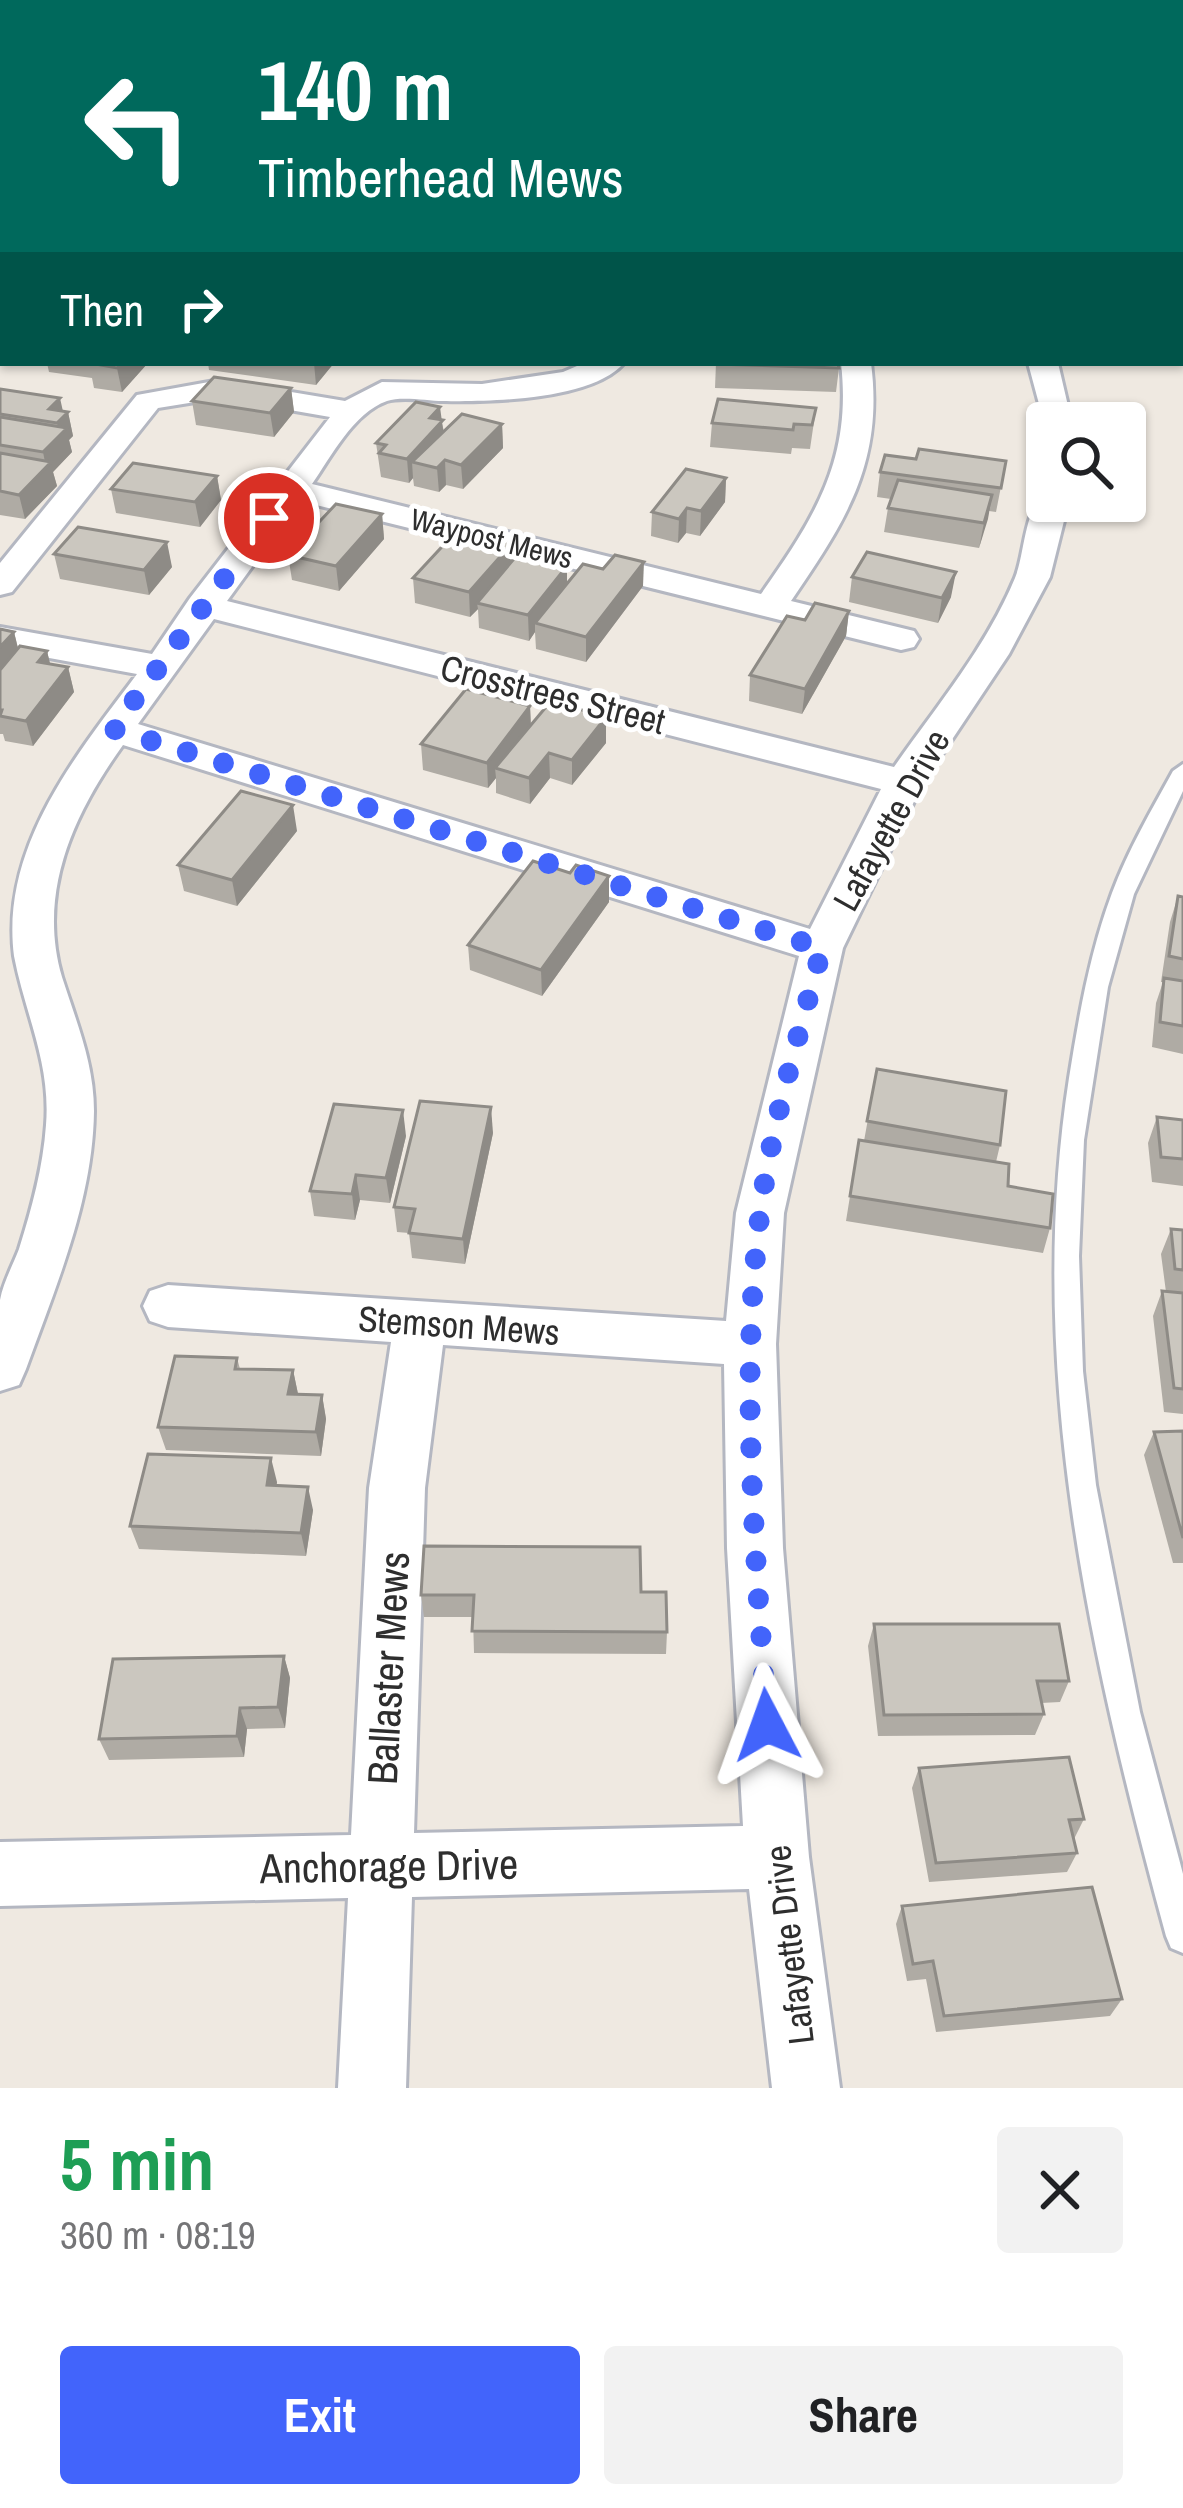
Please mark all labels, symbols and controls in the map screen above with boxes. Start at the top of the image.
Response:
text: 140 m [258,33,453,146]
icon: left [60,48,216,204]
text: Timberhead Mews [258,141,624,214]
icon: right [168,276,234,342]
text: Then [60,279,144,340]
map controls [1026,402,1146,522]
button: search [1026,402,1146,522]
pin [218,467,320,569]
icon: arrive [236,485,302,551]
street label: Waypost Mews [407,499,577,577]
street label: Crosstrees Street [436,643,670,745]
street label: Lafayette Drive [821,721,961,919]
street label: Stemson Mews [357,1294,561,1356]
street label: Ballaster Mews [354,1550,422,1786]
position arrow [704,1662,830,1788]
street label: Anchorage Drive [258,1836,519,1896]
street label: Lafayette Drive [753,1843,825,2047]
text: 5 min [60,2115,214,2212]
button: close [997,2127,1123,2253]
text: 360 m · 08:19 [60,2209,256,2261]
button: Exit [60,2346,580,2484]
button: Share [604,2346,1123,2484]

